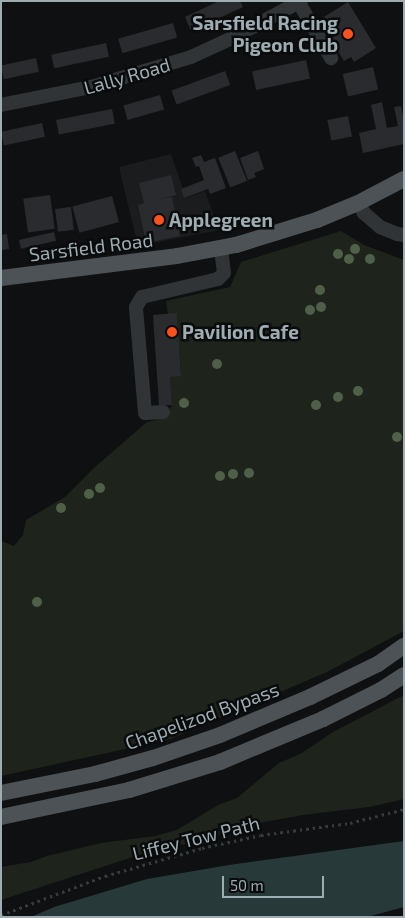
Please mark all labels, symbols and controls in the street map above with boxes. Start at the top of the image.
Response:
place label: Sarsfield Racing Pigeon Club [192,12,338,56]
marker: Sarsfield Racing Pigeon Club [342,28,354,40]
street label: Lally Road [81,53,173,99]
place label: Applegreen [169,209,273,231]
marker: Applegreen [153,214,165,226]
street label: Sarsfield Road [28,228,154,266]
place label: Pavilion Cafe [182,321,299,343]
marker: Pavilion Cafe [166,326,178,338]
street label: Chapelizod Bypass [122,678,282,754]
street label: Liffey Tow Path [129,811,263,865]
scale bar [225,866,328,898]
text: 50 m [230,876,264,894]

